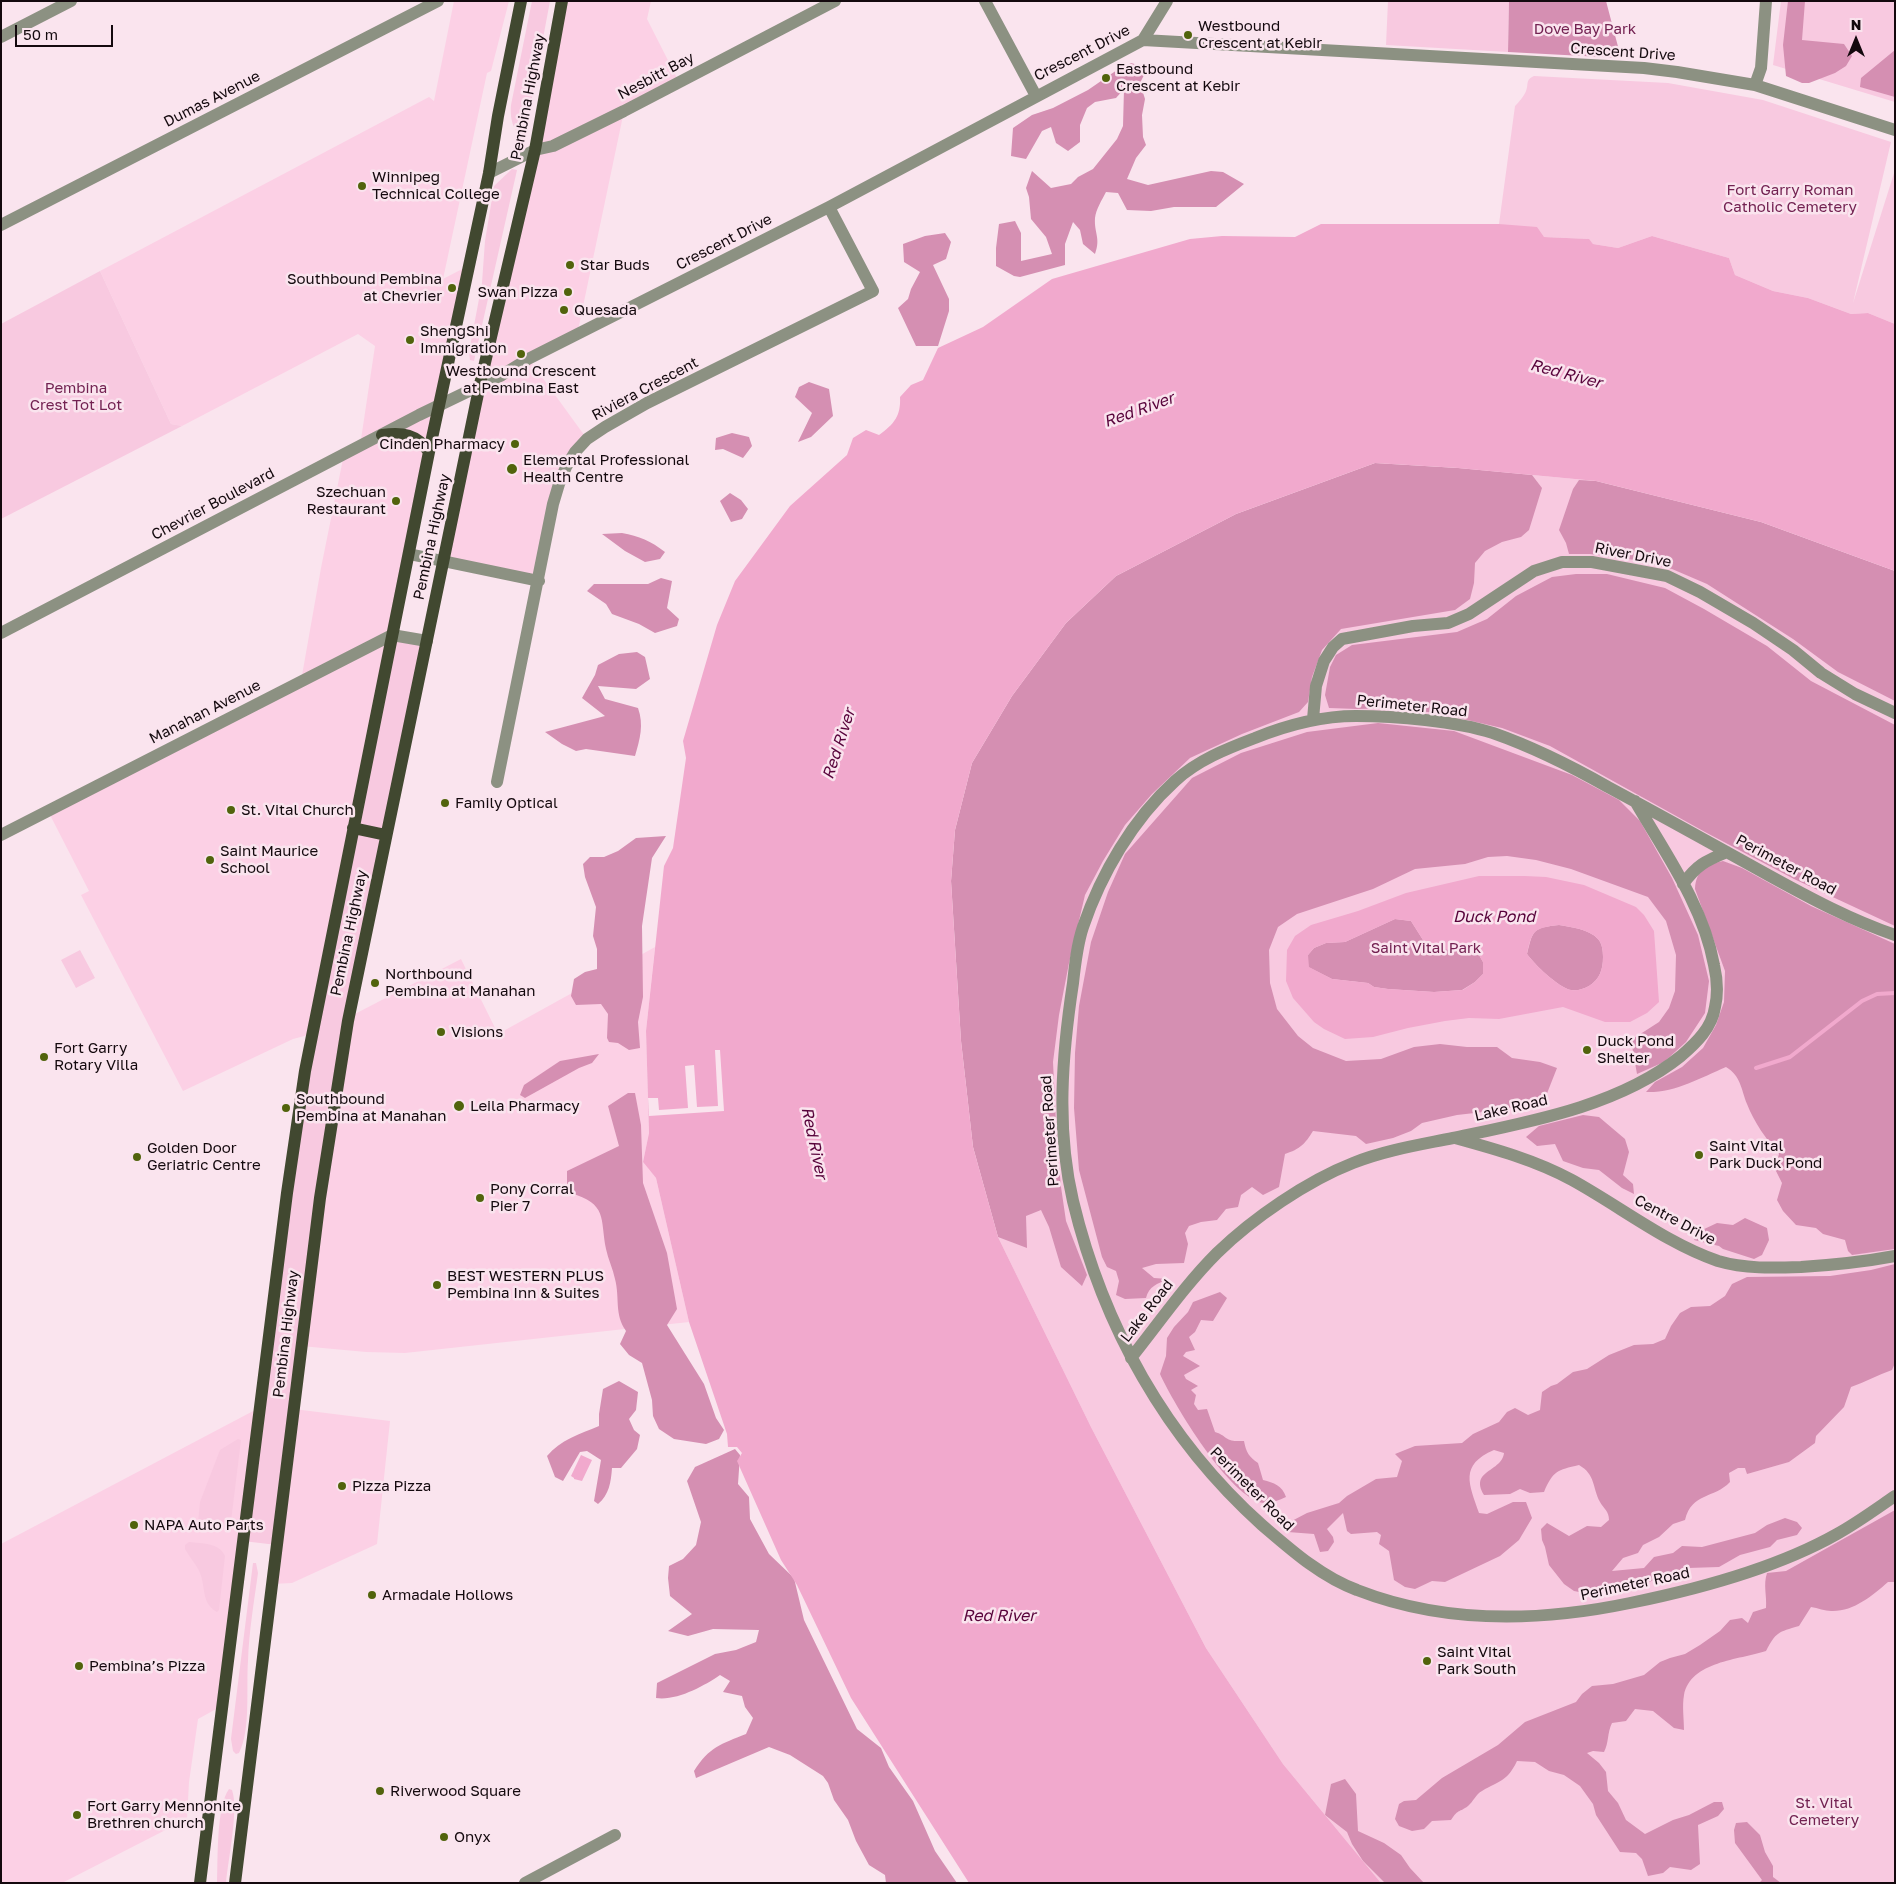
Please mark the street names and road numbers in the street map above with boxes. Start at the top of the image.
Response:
street label: Crescent Drive [1031,21,1133,85]
street label: Pembina Highway [507,32,549,162]
street label: Crescent Drive [1570,39,1676,65]
street label: Nesbitt Bay [615,48,697,104]
street label: Dumas Avenue [161,67,263,131]
street label: Crescent Drive [673,210,775,274]
street label: Riviera Crescent [589,353,701,425]
street label: Chevrier Boulevard [148,464,278,544]
street label: Pembina Highway [410,472,454,602]
street label: River Drive [1593,539,1673,571]
street label: Manahan Avenue [146,676,264,748]
street label: Perimeter Road [1356,691,1468,721]
street label: Perimeter Road [1733,831,1839,899]
street label: Pembina Highway [327,868,371,998]
street label: Perimeter Road [1037,1075,1063,1187]
street label: Lake Road [1473,1091,1549,1125]
street label: Centre Drive [1631,1191,1719,1249]
street label: Pembina Highway [269,1269,303,1399]
street label: Lake Road [1117,1276,1177,1346]
street label: Perimeter Road [1206,1443,1298,1535]
street label: Perimeter Road [1579,1564,1691,1604]

